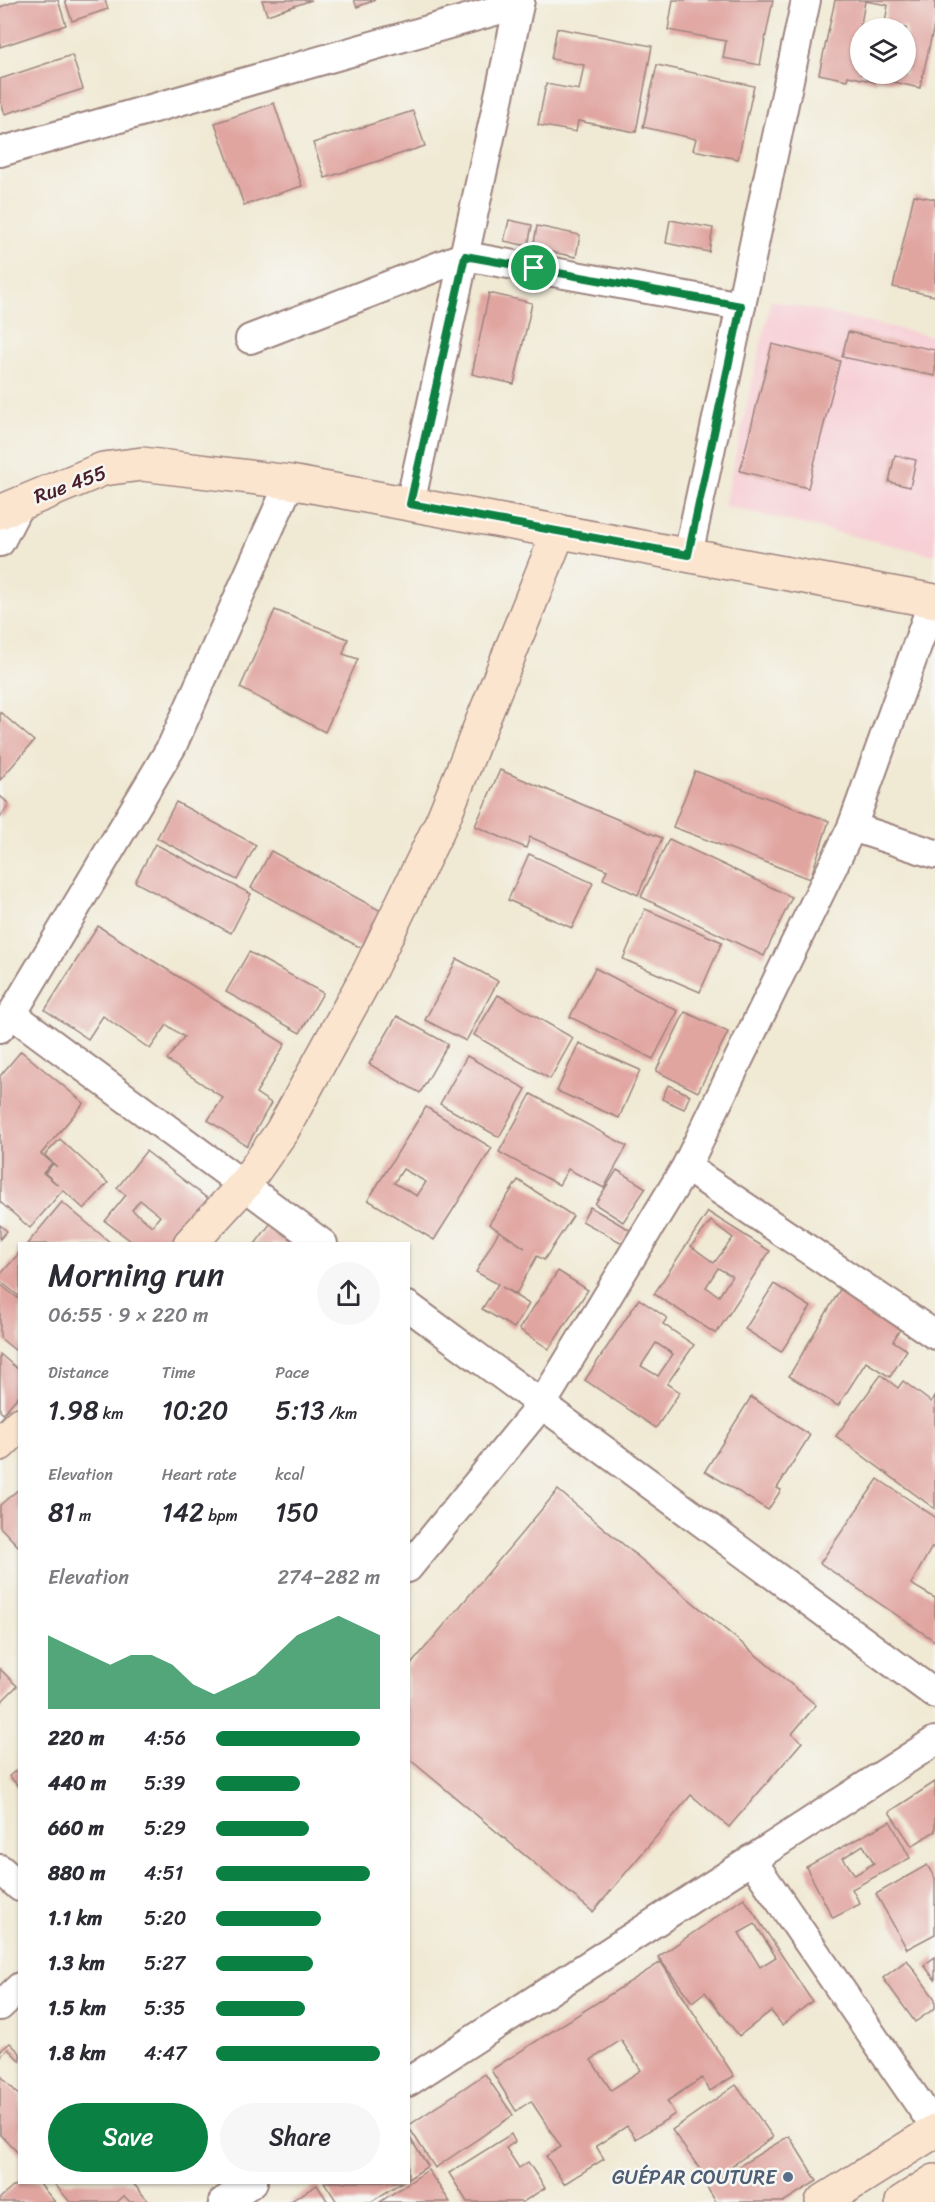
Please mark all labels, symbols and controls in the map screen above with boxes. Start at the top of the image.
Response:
map controls [850,18,916,84]
button: layers [850,18,916,84]
pin [508,242,559,293]
icon: arrive [517,251,550,284]
street label: Rue 455 [29,455,112,514]
text: Morning run [48,1246,224,1304]
button: share [317,1262,380,1325]
text: 06:55 · 9 × 220 m [48,1298,208,1333]
text: Distance [48,1358,109,1387]
text: Time [162,1358,195,1387]
text: Pace [275,1358,309,1387]
text: 1.98 [48,1387,99,1433]
text: 10:20 [162,1387,229,1433]
text: 5:13 [275,1387,325,1433]
text: km [99,1399,124,1428]
text: /km [325,1399,357,1428]
text: Elevation [48,1460,113,1489]
text: Heart rate [162,1460,237,1489]
text: kcal [275,1460,304,1489]
text: 81 [48,1489,75,1535]
text: 142 [162,1489,204,1535]
text: 150 [275,1489,319,1535]
text: m [75,1501,91,1530]
text: bpm [204,1501,238,1530]
text: Elevation [48,1560,129,1595]
text: 274–282 m [278,1560,380,1595]
text: 220 m [48,1721,104,1756]
text: 4:56 [144,1721,186,1756]
text: 440 m [48,1766,106,1801]
text: 5:39 [144,1766,186,1801]
text: 660 m [48,1811,104,1846]
text: 5:29 [144,1811,186,1846]
text: 880 m [48,1856,105,1891]
text: 4:51 [144,1856,183,1891]
text: 1.1 km [48,1901,102,1936]
text: 5:20 [144,1901,186,1936]
text: 1.3 km [48,1946,105,1981]
text: 5:27 [144,1946,185,1981]
text: 1.5 km [48,1991,106,2026]
text: 5:35 [144,1991,185,2026]
text: 1.8 km [48,2036,106,2071]
text: 4:47 [144,2036,186,2071]
button: Save [48,2103,208,2172]
button: Share [220,2103,380,2172]
place label: GUÉPAR COUTURE [612,2160,778,2195]
marker: GUÉPAR COUTURE [781,2170,795,2184]

